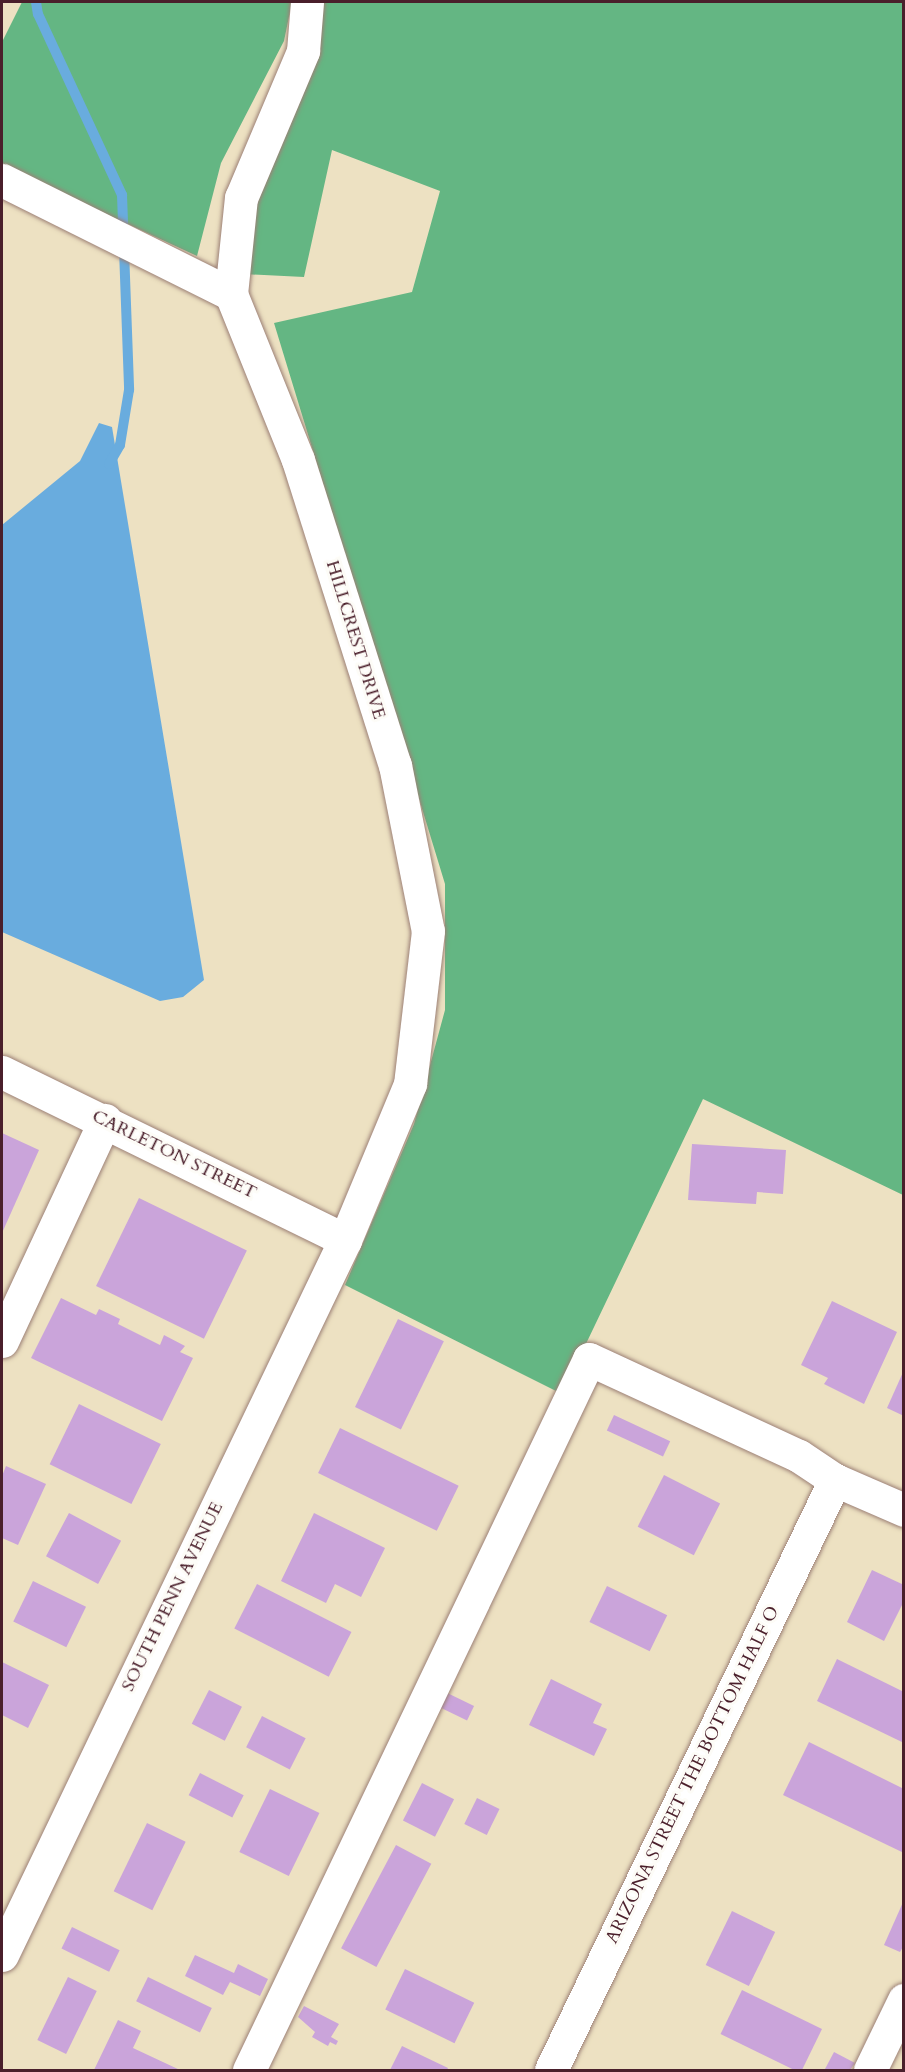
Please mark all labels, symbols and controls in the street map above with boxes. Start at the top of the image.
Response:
street label: HILLCREST DRIVE [321,558,389,722]
street label: CARLETON STREET [88,1106,260,1204]
street label: SOUTH PENN AVENUE [118,1499,228,1695]
street label: ARIZONA STREET THE BOTTOM HALF O [602,1603,784,1947]

